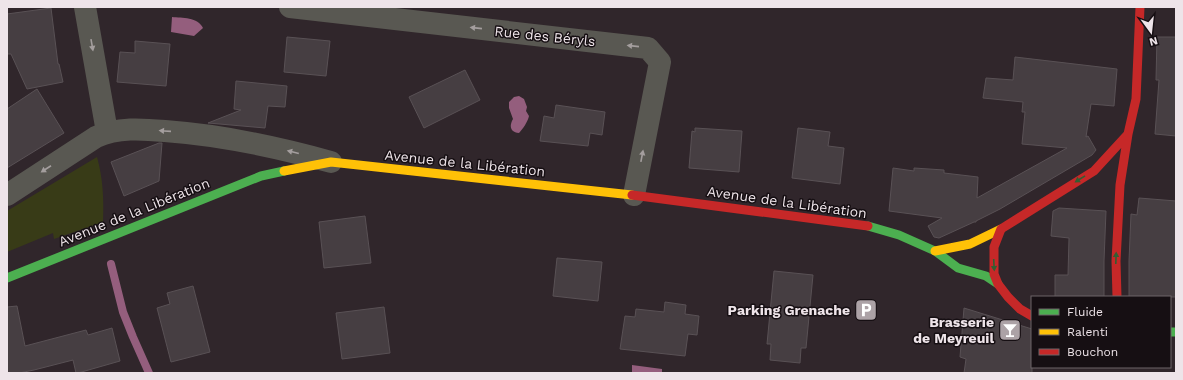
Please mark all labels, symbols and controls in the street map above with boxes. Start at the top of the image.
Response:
north arrow [1131,12,1171,52]
street label: Rue des Béryls [494,23,596,49]
one-way arrow [470,25,482,31]
text: N [1148,34,1159,49]
one-way arrow [89,39,95,52]
one-way arrow [627,43,639,49]
one-way arrow [159,127,171,134]
street label: Avenue de la Libération [384,147,546,179]
one-way arrow [287,149,299,155]
one-way arrow [639,150,645,163]
one-way arrow [40,166,52,173]
street label: Avenue de la Libération [56,174,212,250]
one-way arrow [1074,176,1086,183]
street label: Avenue de la Libération [706,183,868,221]
one-way arrow [1113,251,1119,264]
one-way arrow [990,259,997,271]
legend [1031,296,1171,368]
parking icon: Parking Grenache [853,297,879,323]
place label: Parking Grenache [728,302,850,318]
text: Fluide [1067,305,1103,319]
place label: Brasserie de Meyreuil [913,314,994,346]
bar icon: Brasserie de Meyreuil [997,317,1023,343]
text: Ralenti [1067,325,1108,339]
text: Bouchon [1067,345,1118,359]

